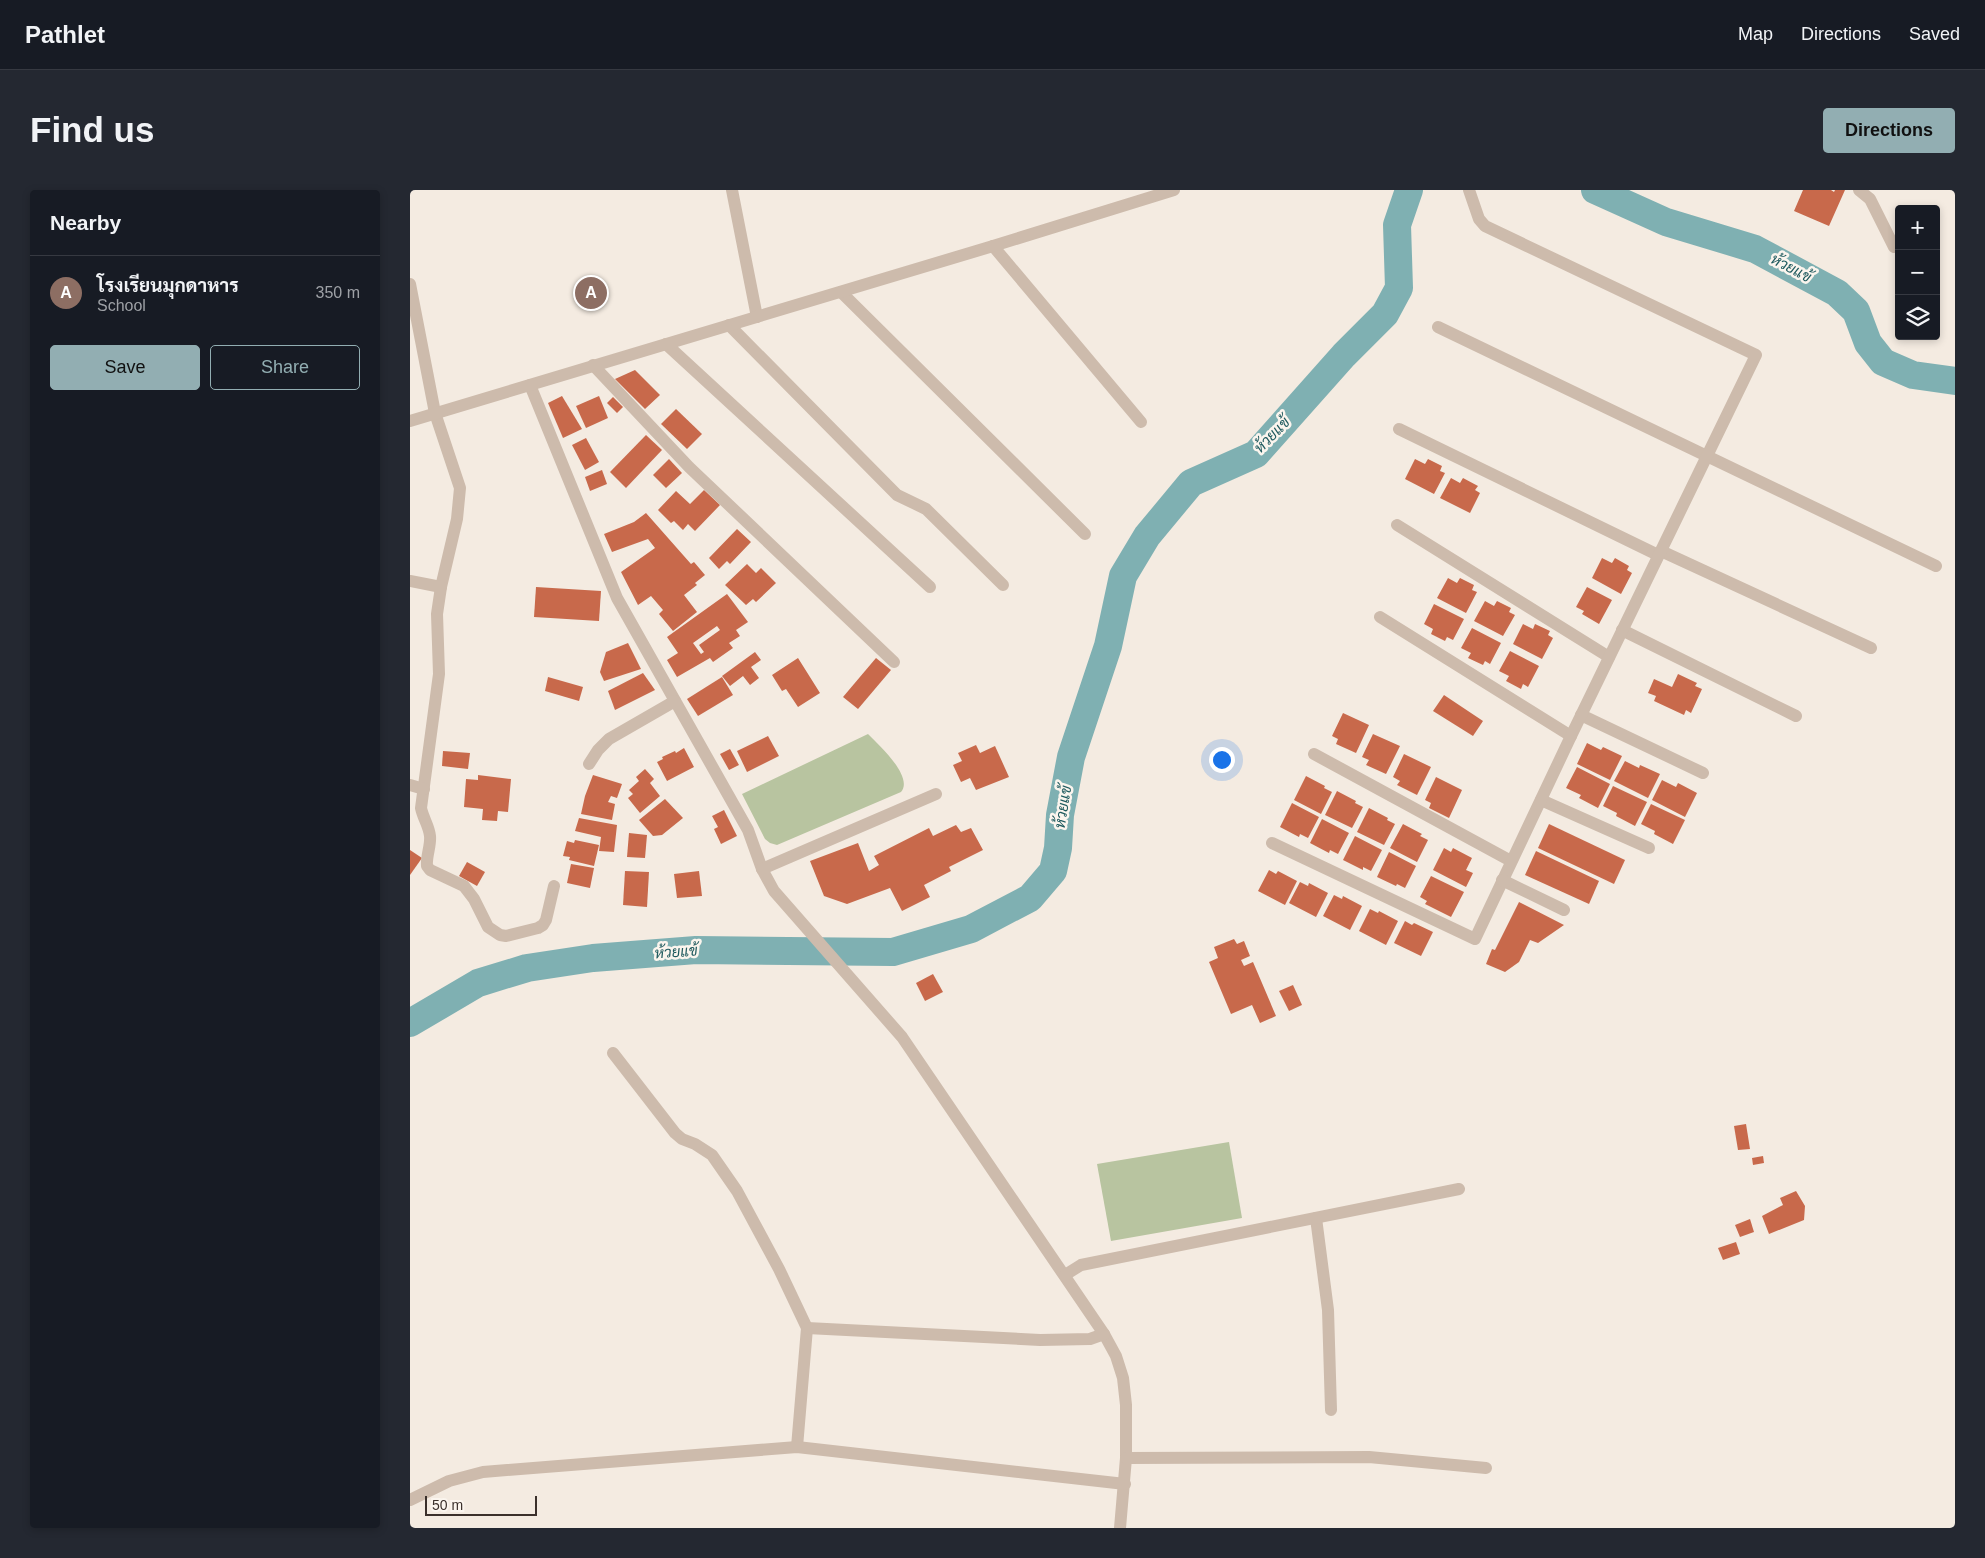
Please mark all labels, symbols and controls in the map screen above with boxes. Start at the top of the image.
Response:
text: Pathlet [25,21,105,48]
text: Map [1738,24,1773,44]
text: Directions [1801,24,1881,44]
text: Saved [1909,24,1960,44]
button: Directions [1823,108,1955,153]
text: Find us [30,110,154,149]
map controls [1895,205,1940,340]
button: + [1895,205,1940,250]
text: Nearby [50,211,121,234]
water label: ห้วยแข้ [1768,249,1817,287]
button: − [1895,250,1940,295]
pin: A [575,274,607,312]
text: โรงเรียนมุกดาหาร [97,275,239,296]
text: A [60,284,72,301]
text: 350 m [316,284,360,301]
button: layers [1895,295,1940,340]
text: School [97,297,146,314]
button: Save [50,345,200,390]
button: Share [210,345,360,390]
water label: ห้วยแข้ [1250,410,1295,456]
your location [1209,747,1235,773]
water label: ห้วยแข้ [1050,781,1075,830]
water label: ห้วยแข้ [654,940,701,961]
scale bar [425,1493,538,1516]
text: 50 m [432,1497,463,1513]

